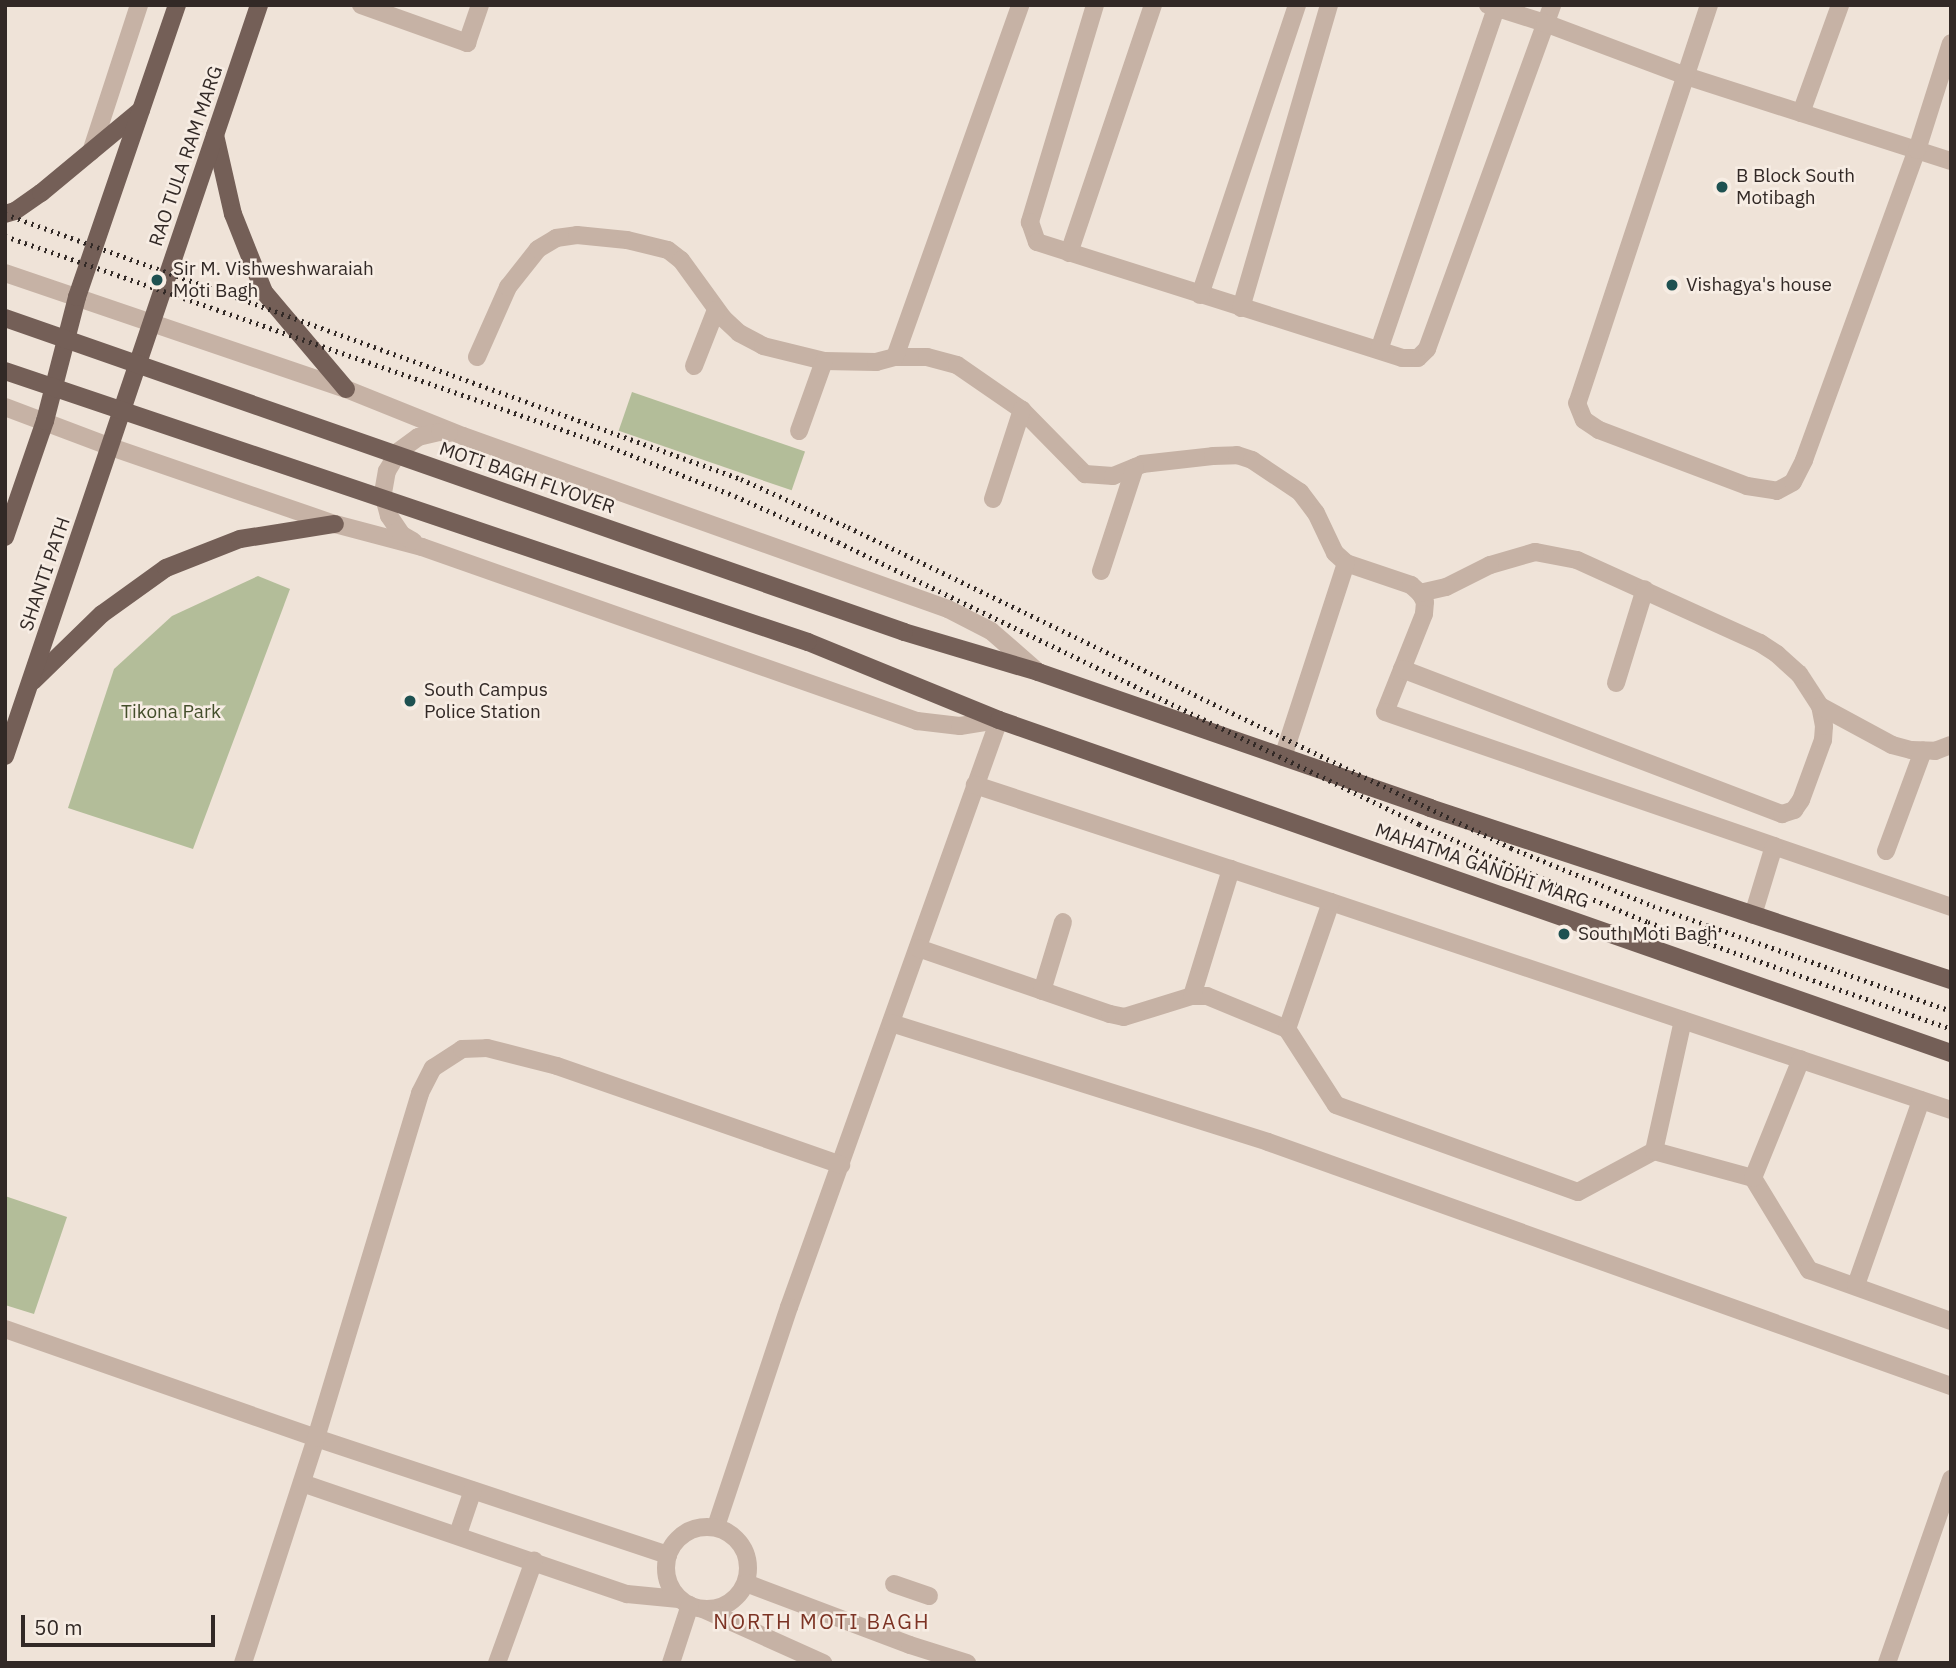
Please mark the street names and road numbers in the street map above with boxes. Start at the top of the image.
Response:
street label: RAO TULA RAM MARG [144,63,228,249]
street label: MOTI BAGH FLYOVER [436,437,618,519]
street label: SHANTI PATH [15,514,75,634]
street label: MAHATMA GANDHI MARG [1372,819,1592,913]

